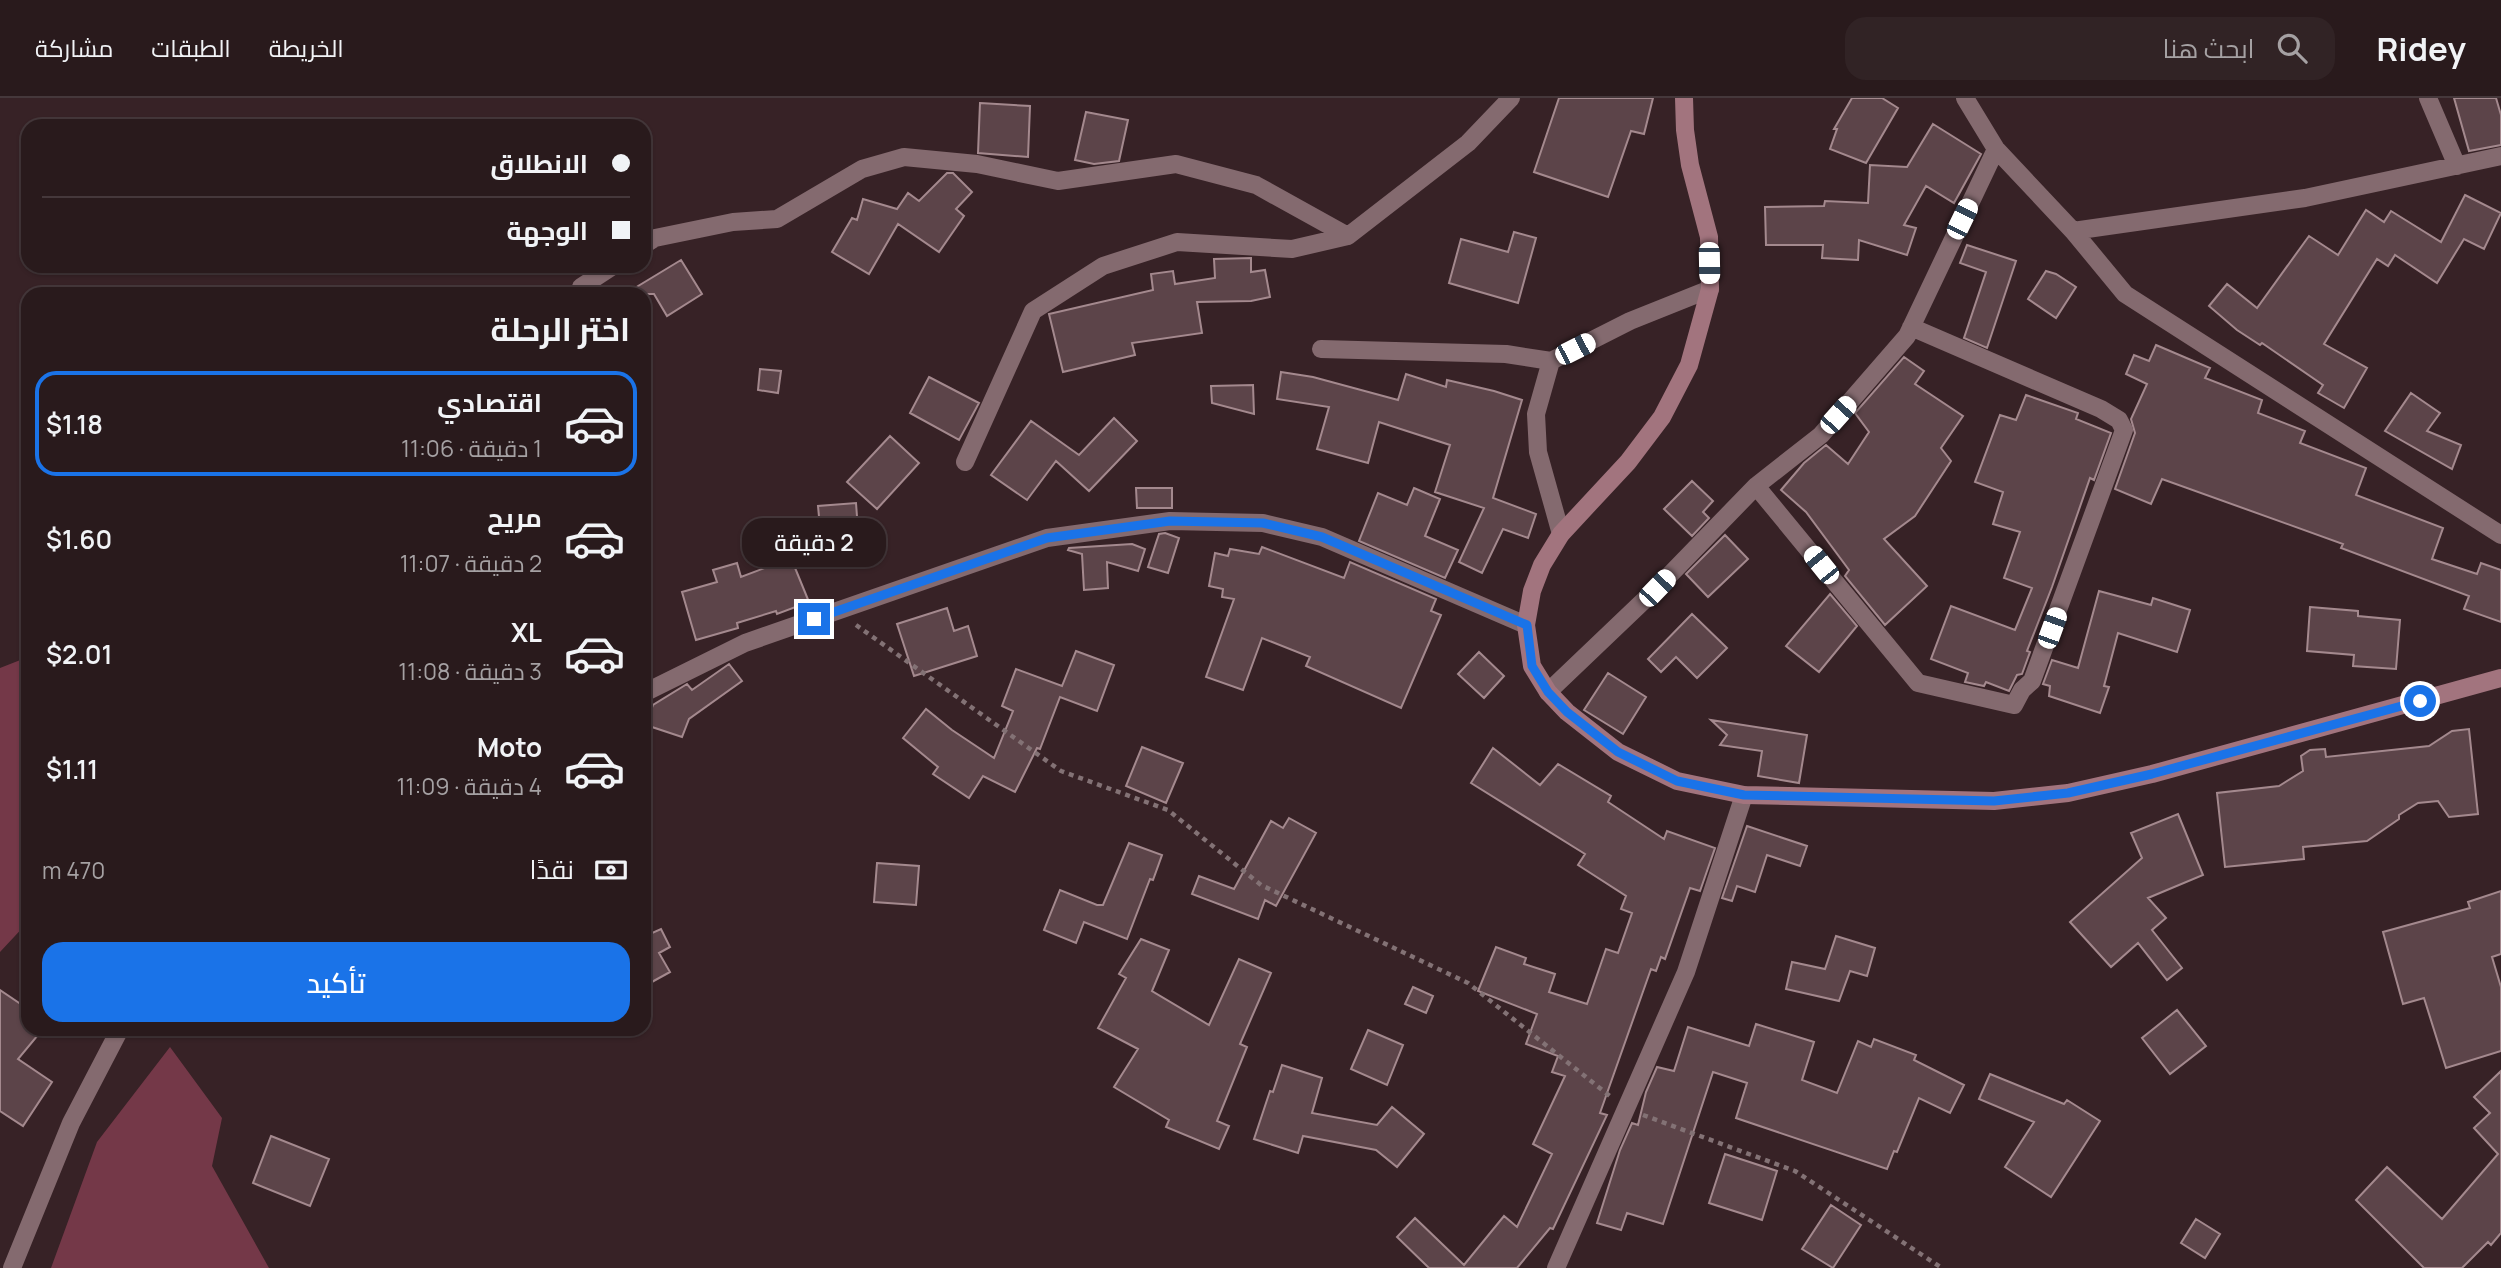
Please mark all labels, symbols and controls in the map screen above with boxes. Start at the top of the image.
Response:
search box [1845,17,2335,80]
text: Ridey [2377,26,2466,71]
icon: search [2273,29,2311,67]
text: ابحث هنا [2163,30,2255,66]
text: مشاركة [35,31,113,64]
text: الطبقات [151,31,231,64]
text: الخريطة [269,31,344,64]
text: الانطلاق [490,145,588,181]
car [1944,196,1981,242]
text: الوجهة [507,212,588,248]
car [1699,242,1720,284]
text: اختر الرحلة [491,307,630,351]
car [1552,330,1599,368]
text: اقتصادي [437,384,542,420]
icon: car [563,392,626,455]
car [1817,392,1860,438]
text: $1.18 [46,406,103,442]
text: 1 دقيقة · 11:06 [401,432,542,464]
text: مريح [487,499,542,535]
icon: car [563,507,626,570]
callout: 2 دقيقة [742,518,886,566]
text: $1.60 [46,521,112,557]
text: 2 دقيقة [774,526,854,558]
car [1800,542,1843,588]
text: 2 دقيقة · 11:07 [400,547,542,579]
car [1635,566,1680,610]
route end [798,603,830,635]
car [2035,605,2070,651]
text: XL [511,614,542,650]
icon: car [563,622,626,685]
text: $2.01 [46,636,112,672]
text: 3 دقيقة · 11:08 [398,655,542,687]
route start [2404,685,2436,717]
text: Moto [477,729,542,765]
icon: car [563,737,626,800]
text: $1.11 [46,751,98,787]
text: 4 دقيقة · 11:09 [396,770,542,802]
text: نقدًا [530,851,574,887]
icon: cash [592,851,630,889]
text: 470 m [42,854,105,886]
button: تأكيد [42,942,630,1022]

